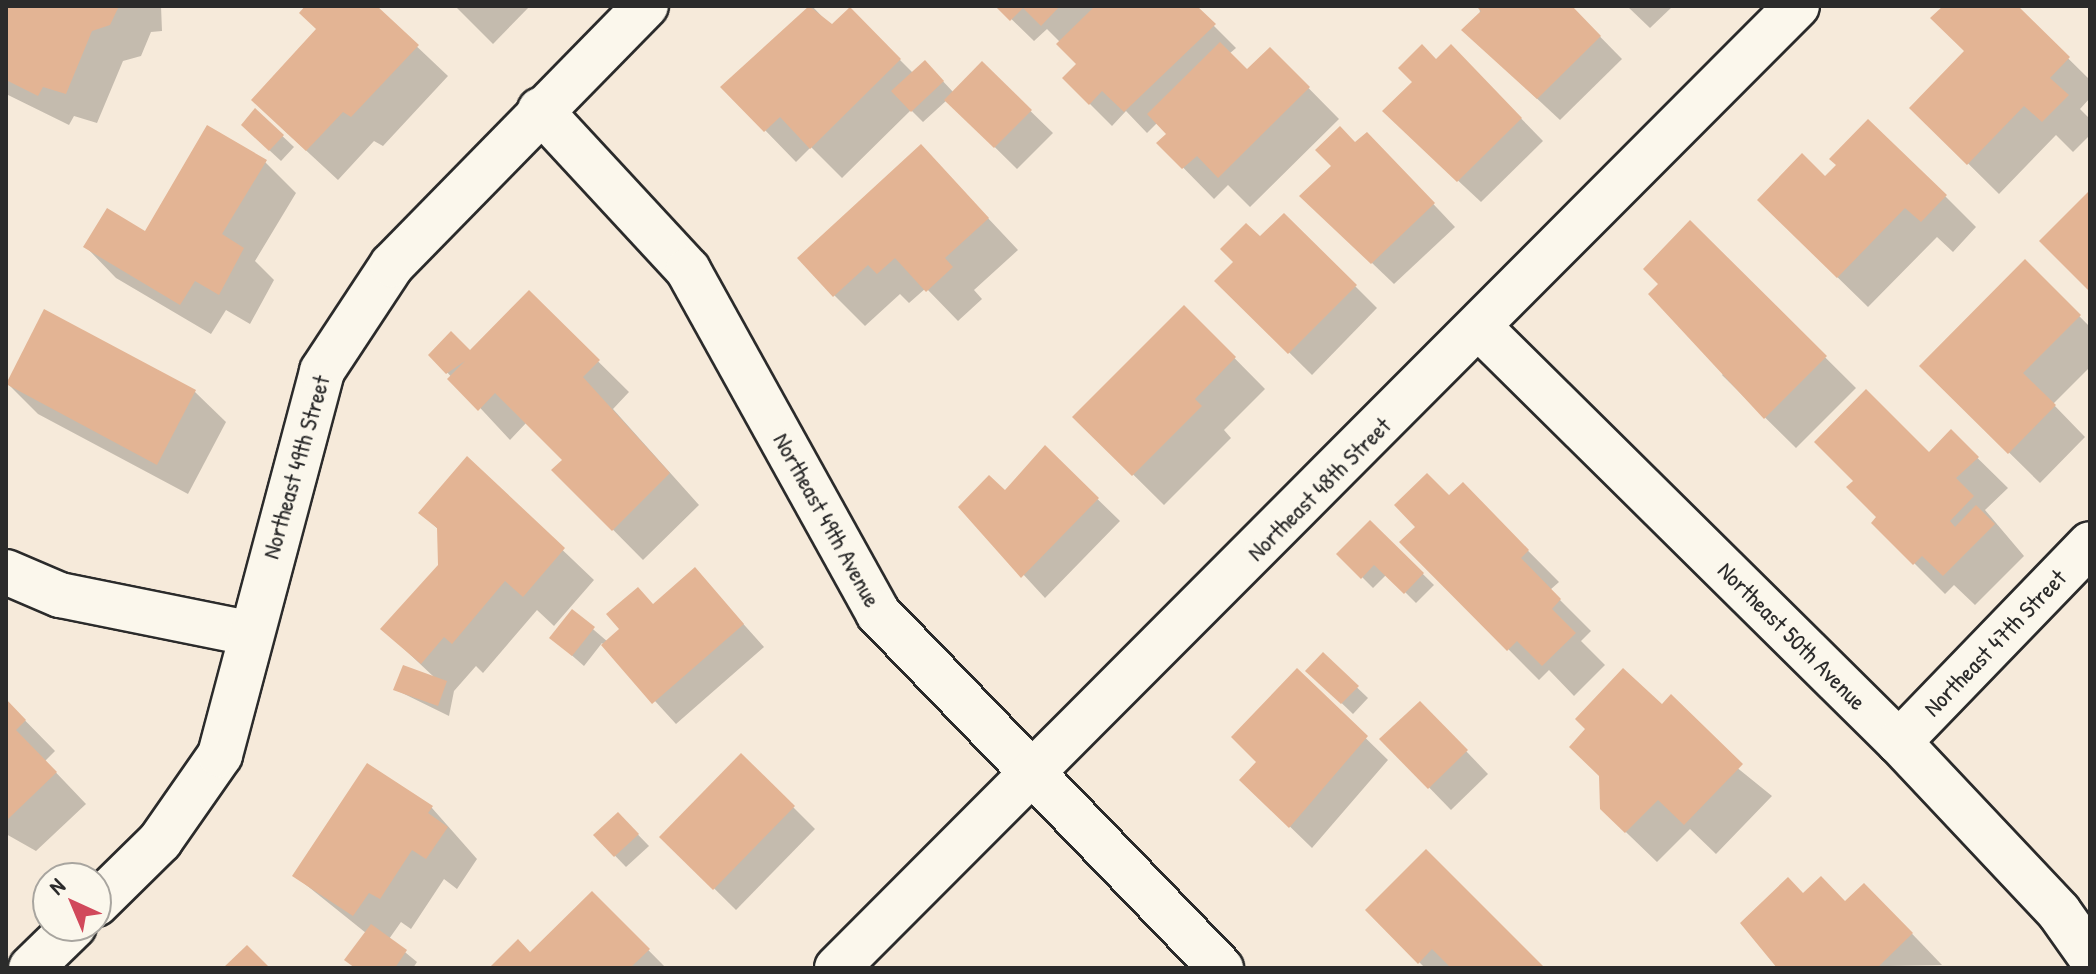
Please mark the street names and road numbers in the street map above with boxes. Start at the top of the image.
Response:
street label: Northeast 49th Street [256,372,336,562]
street label: Northeast 48th Street [1241,411,1397,567]
street label: Northeast 49th Avenue [767,428,887,612]
street label: Northeast 50th Avenue [1712,556,1872,716]
street label: Northeast 47th Street [1918,564,2072,722]

